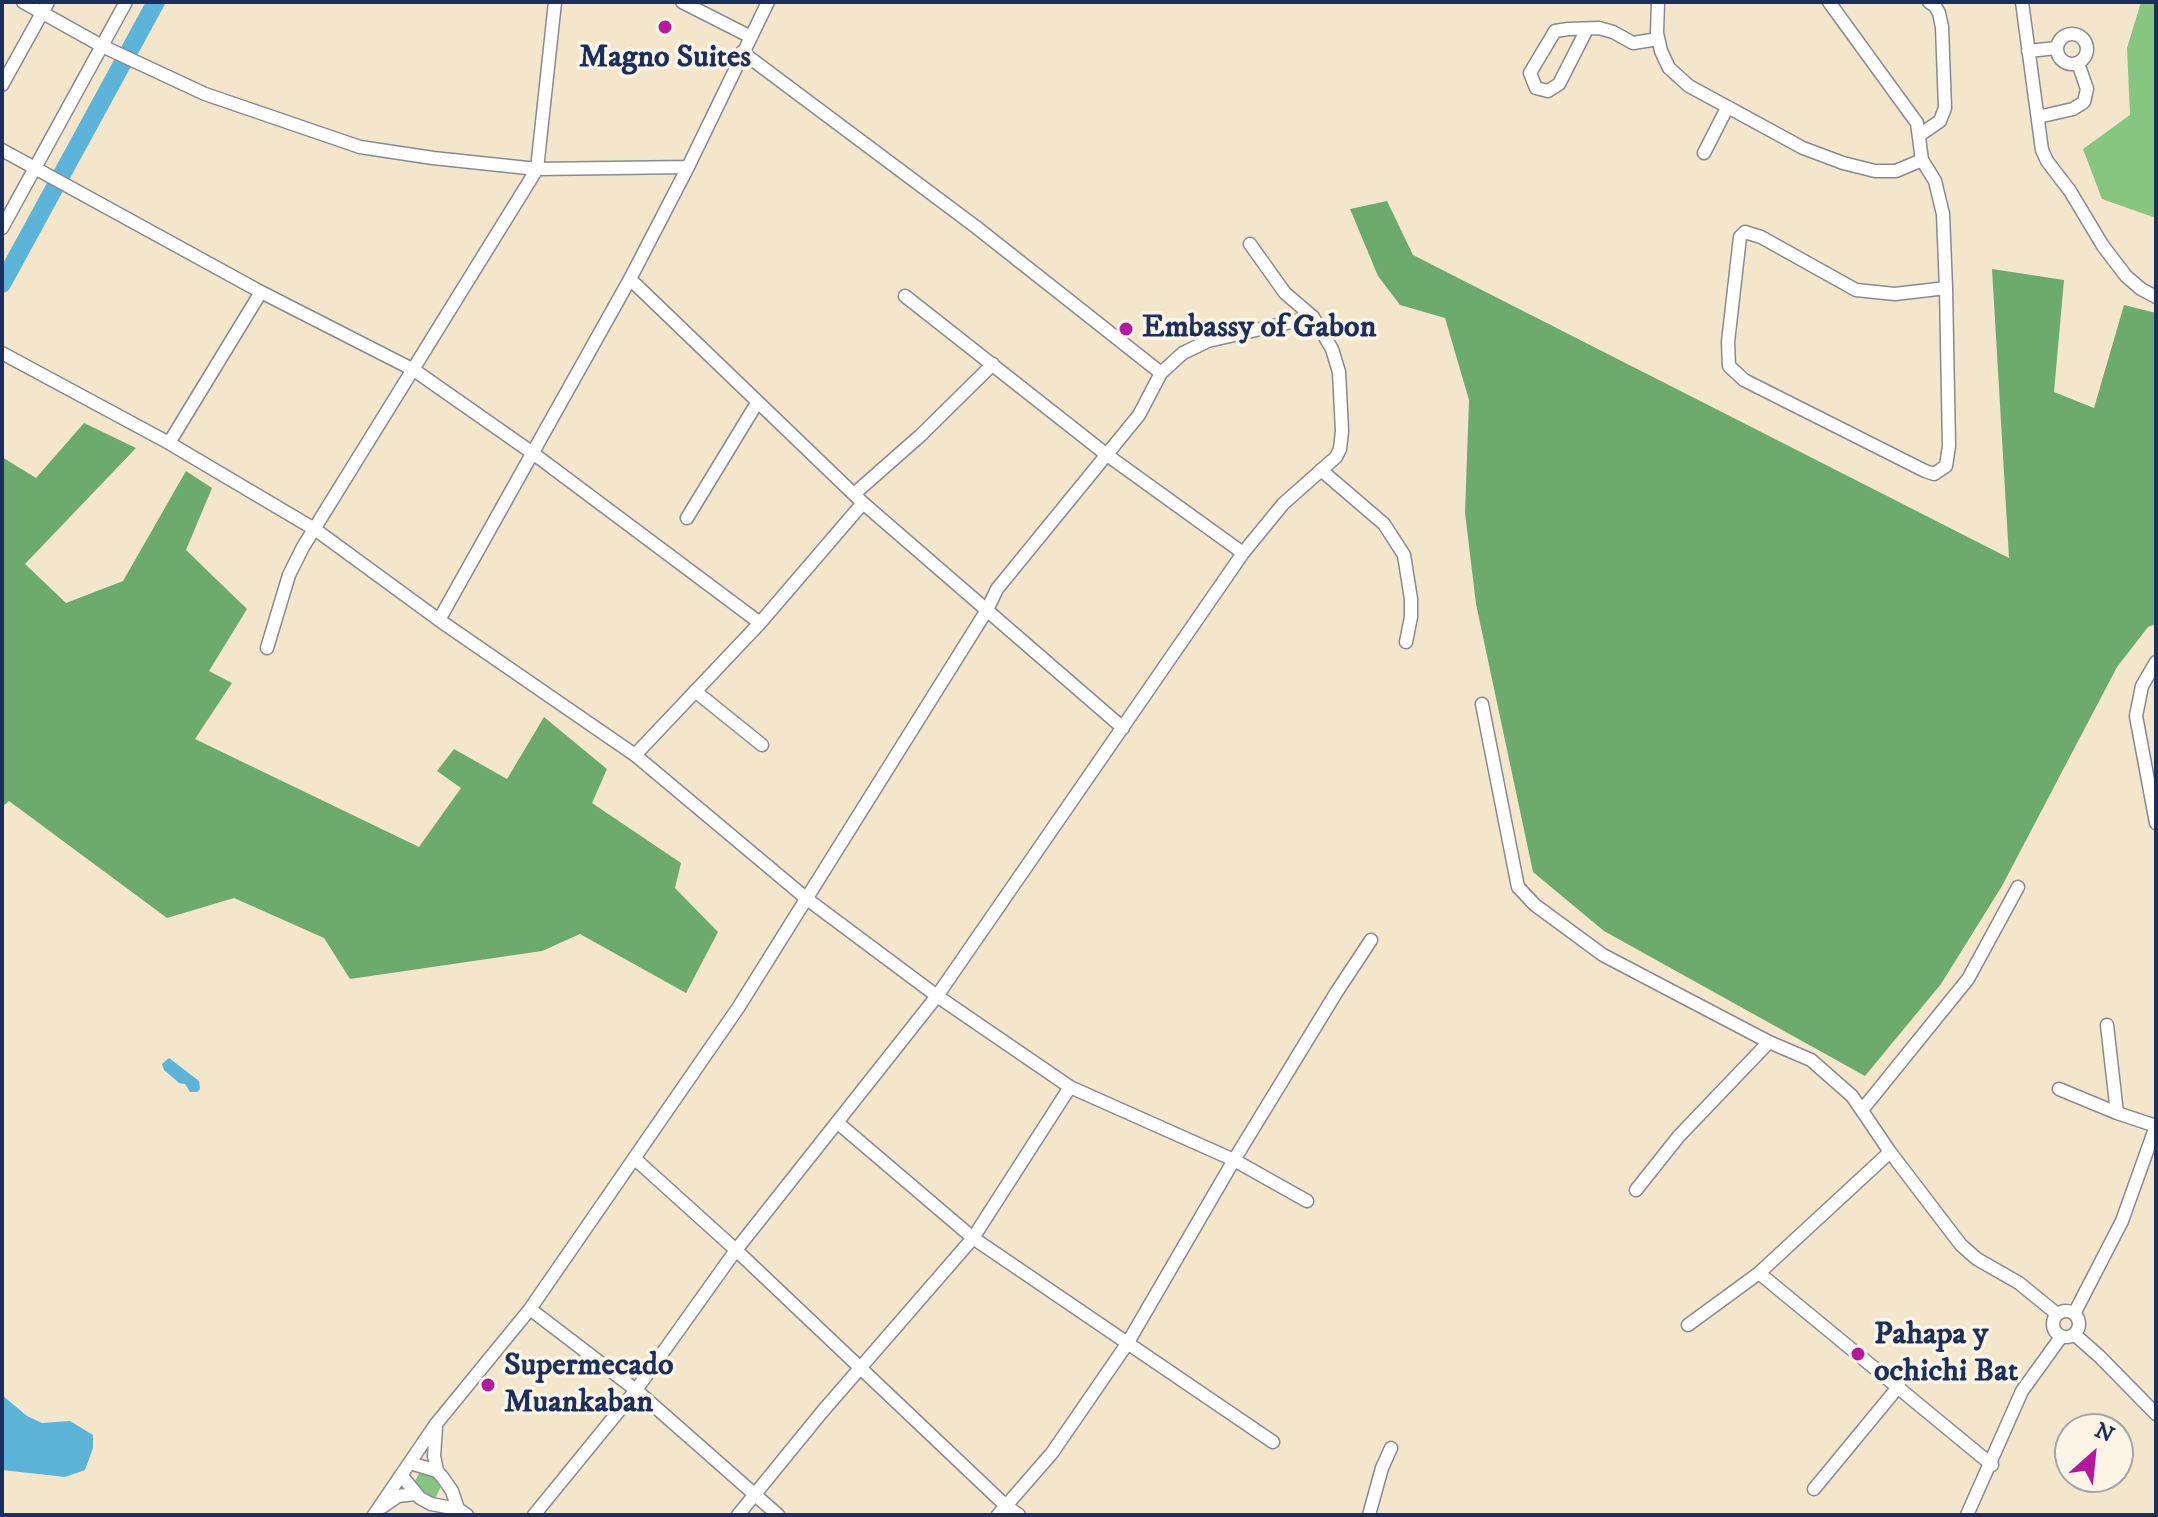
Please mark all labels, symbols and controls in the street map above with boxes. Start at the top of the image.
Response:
marker: Magno Suites [656,18,674,36]
place label: Magno Suites [579,40,751,78]
place label: Embassy of Gabon [1142,310,1376,348]
marker: Embassy of Gabon [1117,320,1135,338]
place label: Pahapa y ochichi Bat [1874,1317,2018,1392]
marker: Pahapa y ochichi Bat [1849,1345,1867,1363]
place label: Supermecado Muankaban [504,1348,674,1423]
marker: Supermecado Muankaban [479,1376,497,1394]
north arrow [2054,1413,2134,1493]
text: N [2090,1417,2118,1449]

